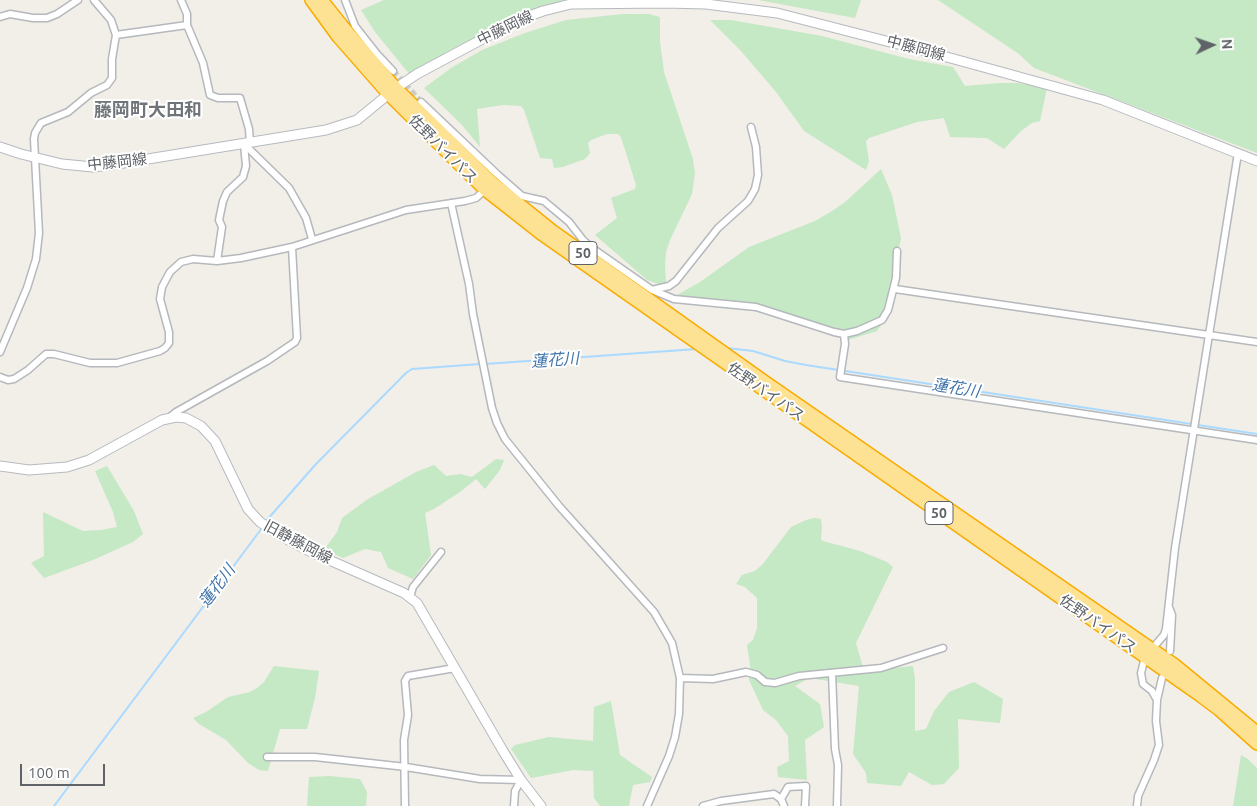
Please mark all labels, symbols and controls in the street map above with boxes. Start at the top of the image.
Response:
street label: 中藤岡線 [474,7,536,49]
north arrow [1187,20,1237,70]
street label: 中藤岡線 [885,32,947,64]
text: N [1219,39,1235,50]
district label: 藤岡町大田和 [94,99,202,121]
street label: 佐野バイパス [405,111,481,187]
street label: 中藤岡線 [86,150,148,174]
road number: 50 [569,242,597,264]
water label: 蓮花川 [530,349,580,371]
street label: 佐野バイパス [724,359,808,425]
water label: 蓮花川 [931,375,981,401]
road number: 50 [925,502,953,524]
street label: 旧静藤岡線 [261,516,335,568]
water label: 蓮花川 [195,561,239,611]
street label: 佐野バイパス [1056,591,1140,657]
scale bar [22,754,108,786]
text: 100 m [28,764,70,781]

